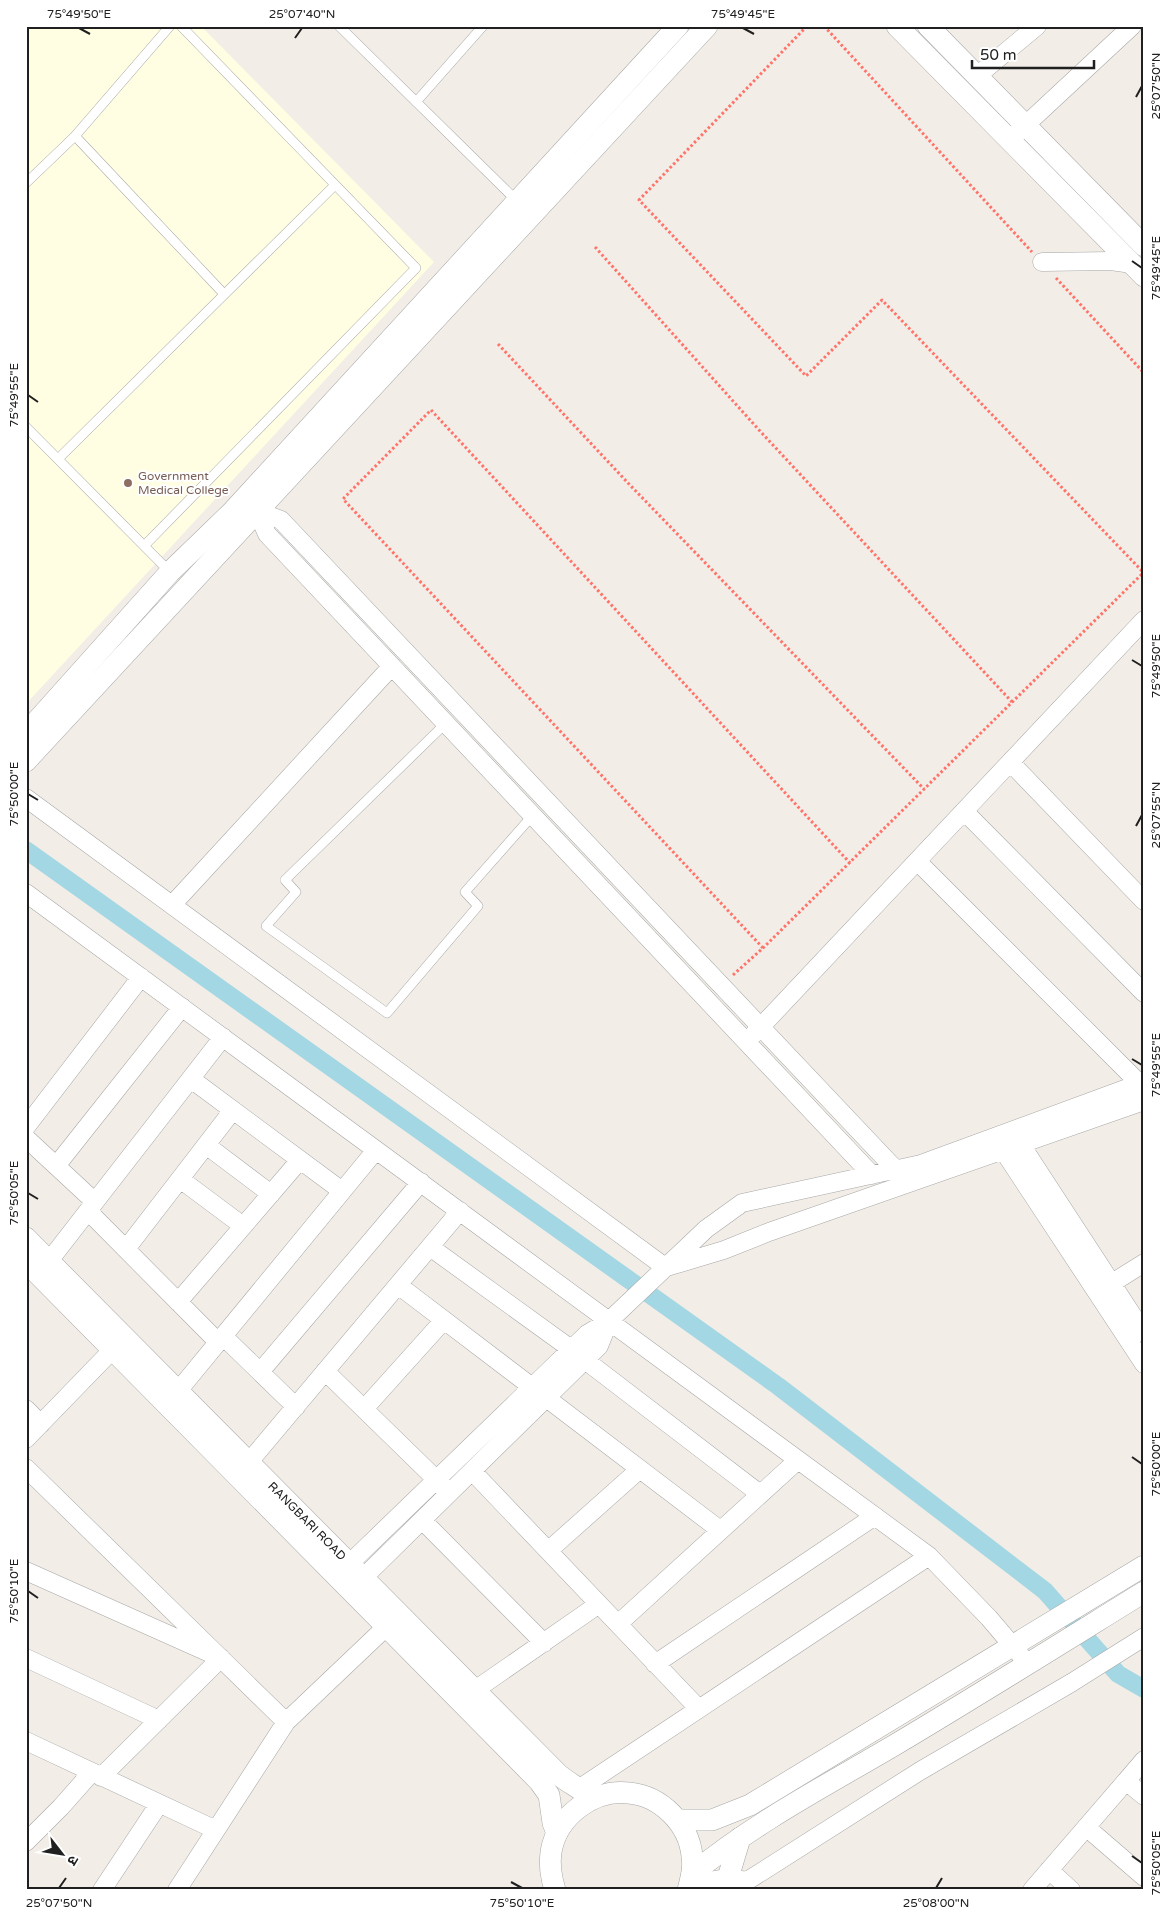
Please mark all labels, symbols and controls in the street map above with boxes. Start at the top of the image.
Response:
text: 75°49'50"E [47,7,111,21]
text: 25°07'40"N [269,7,335,21]
text: 75°49'45"E [711,7,775,21]
scale bar [972,38,1095,70]
text: 50 m [980,46,1017,64]
text: 25°07'50"N [1149,53,1163,119]
text: 75°49'45"E [1149,236,1163,300]
text: 75°49'55"E [7,363,21,427]
place label: Government Medical College [138,469,229,497]
marker: Government Medical College [122,477,134,489]
text: 75°49'50"E [1149,634,1163,698]
text: 75°50'00"E [7,761,21,826]
text: 25°07'55"N [1149,782,1163,848]
text: 75°49'55"E [1149,1033,1163,1097]
text: 75°50'05"E [7,1160,21,1225]
text: 75°50'00"E [1149,1431,1163,1496]
street label: RANGBARI ROAD [265,1479,349,1563]
text: 75°50'10"E [7,1558,21,1623]
north arrow [38,1828,88,1878]
text: 75°50'05"E [1149,1830,1163,1895]
text: उ [63,1853,82,1869]
text: 25°07'50"N [26,1896,92,1910]
text: 75°50'10"E [490,1896,555,1910]
text: 25°08'00"N [903,1896,969,1910]

